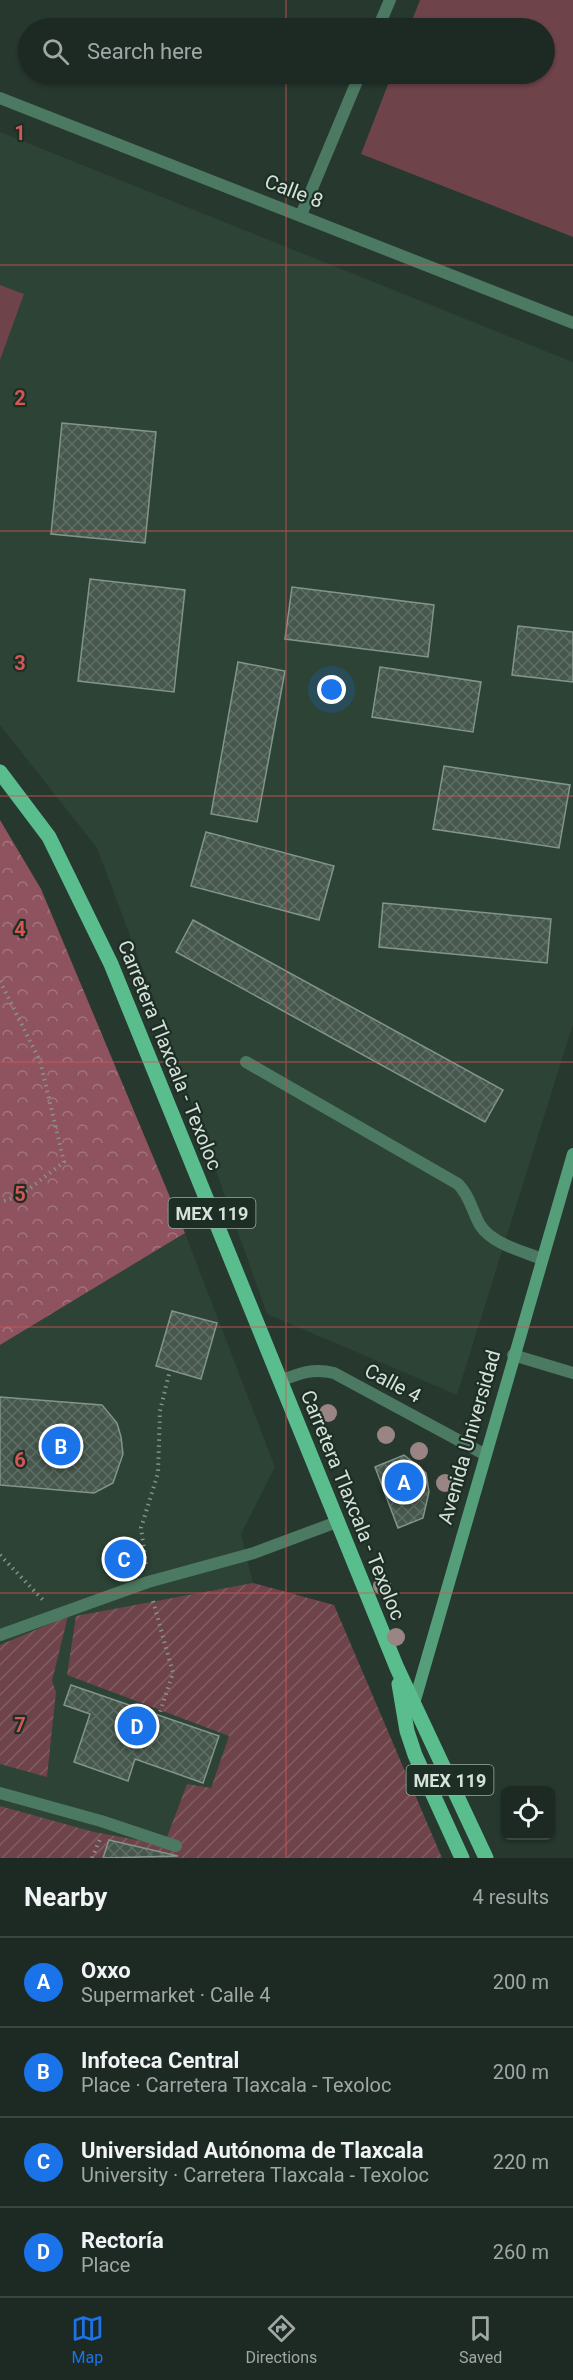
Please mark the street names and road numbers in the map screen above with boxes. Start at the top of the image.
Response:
street label: Calle 8 [261,169,327,213]
street label: Carretera Tlaxcala - Texoloc [113,937,227,1173]
road number: MEX 119 [168,1198,256,1228]
street label: Avenida Universidad [433,1347,505,1527]
street label: Calle 4 [361,1358,425,1408]
street label: Carretera Tlaxcala - Texoloc [296,1387,410,1623]
road number: MEX 119 [406,1765,494,1795]

